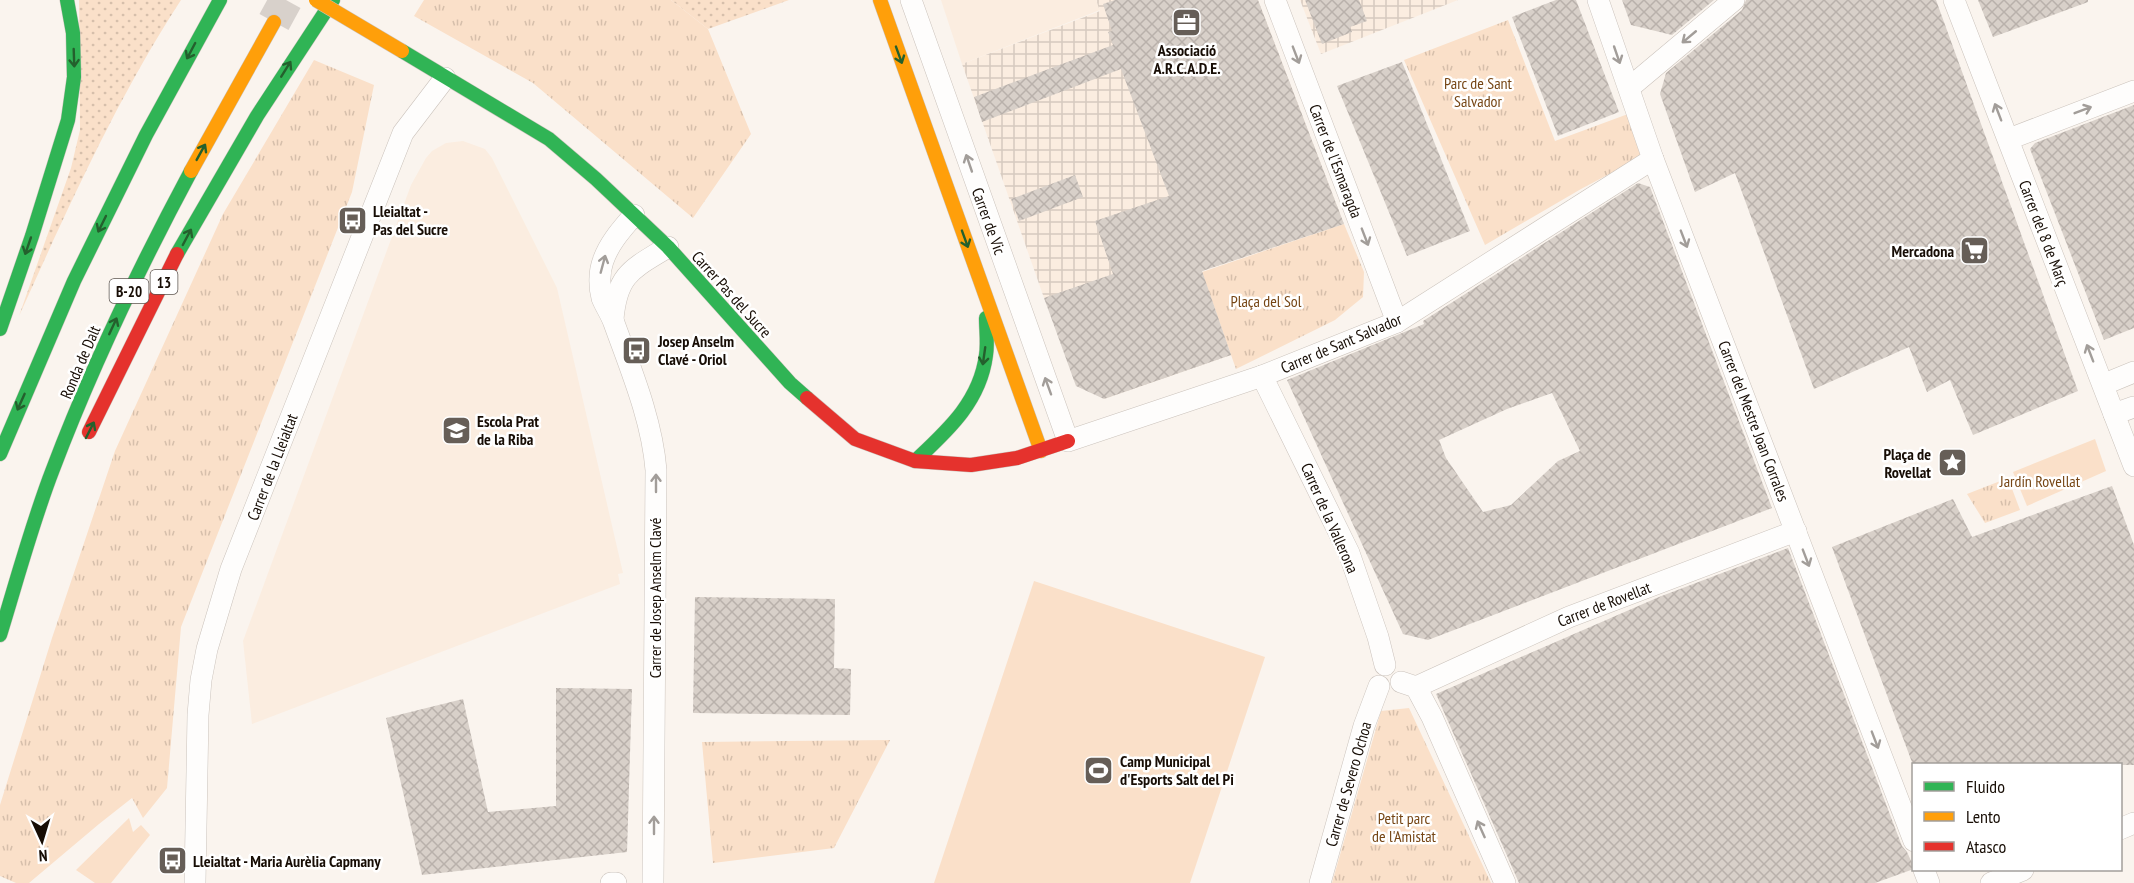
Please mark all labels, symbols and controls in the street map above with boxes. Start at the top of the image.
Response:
office icon: Associació A.R.C.A.D.E. [1171,6,1203,38]
one-way arrow [1681,31,1697,44]
place label: Associació A.R.C.A.D.E. [1152,40,1221,78]
one-way arrow [185,42,197,59]
one-way arrow [895,45,906,64]
one-way arrow [1291,45,1302,64]
one-way arrow [1613,45,1624,64]
one-way arrow [68,48,79,67]
one-way arrow [280,61,292,78]
park label: Parc de Sant Salvador [1444,73,1513,111]
street label: Carrer de l'Esmaragda [1305,101,1367,221]
one-way arrow [1992,103,2003,121]
one-way arrow [2073,104,2092,115]
one-way arrow [195,144,207,161]
one-way arrow [962,154,973,173]
street label: Carrer del 8 de Març [2015,177,2073,289]
street label: Carrer de Vic [968,185,1010,257]
place label: Lleialtat - Pas del Sucre [373,201,448,239]
bus stop icon: Lleialtat - Pas del Sucre [336,204,368,236]
one-way arrow [95,215,107,233]
one-way arrow [1360,227,1371,246]
one-way arrow [181,229,193,246]
one-way arrow [960,229,971,248]
one-way arrow [1679,229,1690,247]
supermarket icon: Mercadona [1959,235,1991,267]
one-way arrow [22,237,33,255]
place label: Mercadona [1892,241,1954,261]
street label: Carrer Pas del Sucre [688,247,776,341]
one-way arrow [598,255,610,274]
road number: 13 [150,270,178,294]
road number: B-20 [110,279,148,303]
park label: Plaça del Sol [1231,291,1302,311]
street label: Carrer de Sant Salvador [1277,308,1405,378]
one-way arrow [108,317,119,335]
street label: Ronda de Dalt [56,322,105,402]
place label: Josep Anselm Clavé - Oriol [657,331,734,369]
bus stop icon: Josep Anselm Clavé - Oriol [621,334,653,366]
street label: Carrer del Mestre Joan Corrales [1714,338,1794,504]
one-way arrow [2084,344,2095,362]
one-way arrow [979,345,990,365]
one-way arrow [1042,377,1053,396]
one-way arrow [15,392,26,410]
street label: Carrer de la Lleialtat [242,410,302,523]
place label: Escola Prat de la Riba [477,411,539,449]
school or university icon: Escola Prat de la Riba [440,414,472,446]
one-way arrow [84,422,96,439]
place label: Plaça de Rovellat [1883,444,1931,482]
place icon: Plaça de Rovellat [1936,447,1968,479]
street label: Carrer de la Vallerona [1297,460,1363,576]
park label: Jardín Rovellat [1999,471,2081,491]
one-way arrow [650,473,662,493]
street label: Carrer de Josep Anselm Clavé [645,518,665,678]
one-way arrow [1802,548,1813,567]
street label: Carrer de Rovellat [1554,577,1654,631]
street label: Carrer de Severo Ochoa [1321,719,1375,849]
one-way arrow [1871,730,1882,749]
place label: Camp Municipal d'Esports Salt del Pi [1120,751,1234,789]
sports icon: Camp Municipal d'Esports Salt del Pi [1083,754,1115,786]
legend [1912,763,2122,871]
text: Fluido [1966,775,2005,798]
text: Lento [1966,805,2001,828]
park label: Petit parc de l'Amistat [1372,808,1437,846]
north arrow [12,811,72,871]
one-way arrow [648,815,660,835]
one-way arrow [1475,821,1486,839]
text: Atasco [1966,835,2007,858]
bus stop icon: Lleialtat - Maria Aurèlia Capmany [156,845,188,877]
text: N [38,846,48,866]
place label: Lleialtat - Maria Aurèlia Capmany [193,851,381,871]

